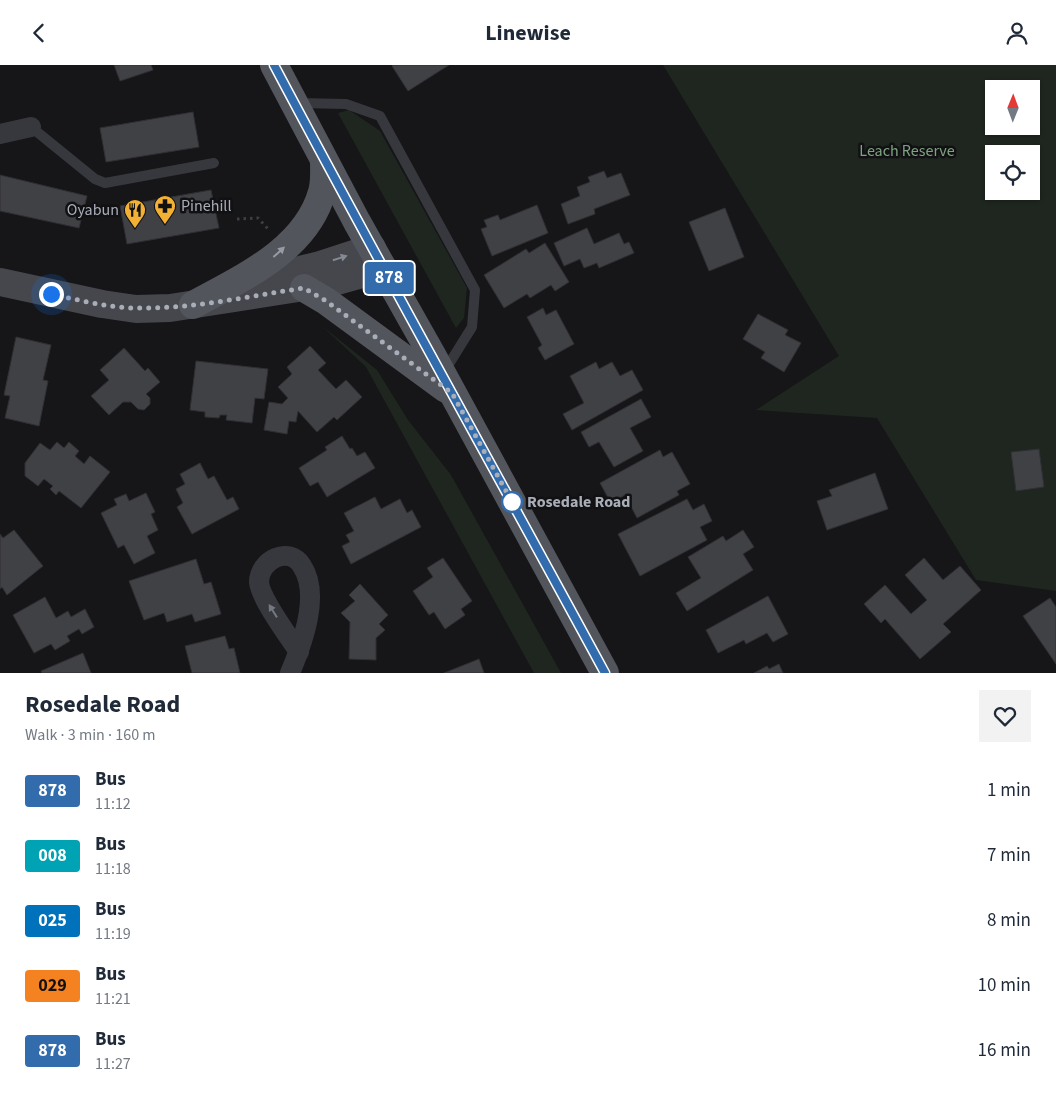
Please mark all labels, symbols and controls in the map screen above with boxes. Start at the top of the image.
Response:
text: Linewise [485,17,571,49]
icon: back [25,19,53,47]
icon: person [1003,19,1031,47]
north arrow [985,80,1040,135]
map controls [985,80,1040,200]
park label: Leach Reserve [859,140,955,162]
button: locate [985,145,1040,200]
pharmacy icon: Pinehill [153,194,177,225]
place label: Pinehill [181,195,231,217]
restaurant icon: Oyabun [123,198,147,229]
place label: Oyabun [67,199,119,221]
one-way arrow [273,246,285,258]
one-way arrow [332,254,347,262]
line badge: 878 [360,262,418,294]
text: 878 [375,265,403,290]
your location [39,282,64,307]
marker: Rosedale Road [501,491,523,513]
place label: Rosedale Road [527,491,630,513]
one-way arrow [268,604,277,617]
text: Rosedale Road [25,687,180,722]
button: heart [979,690,1031,742]
text: Walk · 3 min · 160 m [25,724,156,746]
text: Bus [95,766,126,793]
text: 1 min [987,777,1031,804]
text: 878 [38,778,67,803]
text: 11:12 [95,793,131,815]
text: Bus [95,831,126,858]
text: 7 min [987,842,1031,869]
text: 008 [38,843,67,868]
text: 11:18 [95,858,131,880]
text: Bus [95,896,126,923]
text: 8 min [987,907,1031,934]
text: 025 [38,908,67,933]
text: 11:19 [95,923,131,945]
text: Bus [95,961,126,988]
text: 10 min [977,972,1031,999]
text: 029 [38,973,67,998]
text: 11:21 [95,988,131,1010]
text: Bus [95,1026,126,1053]
text: 16 min [977,1037,1031,1064]
text: 878 [38,1038,67,1063]
text: 11:27 [95,1053,131,1075]

